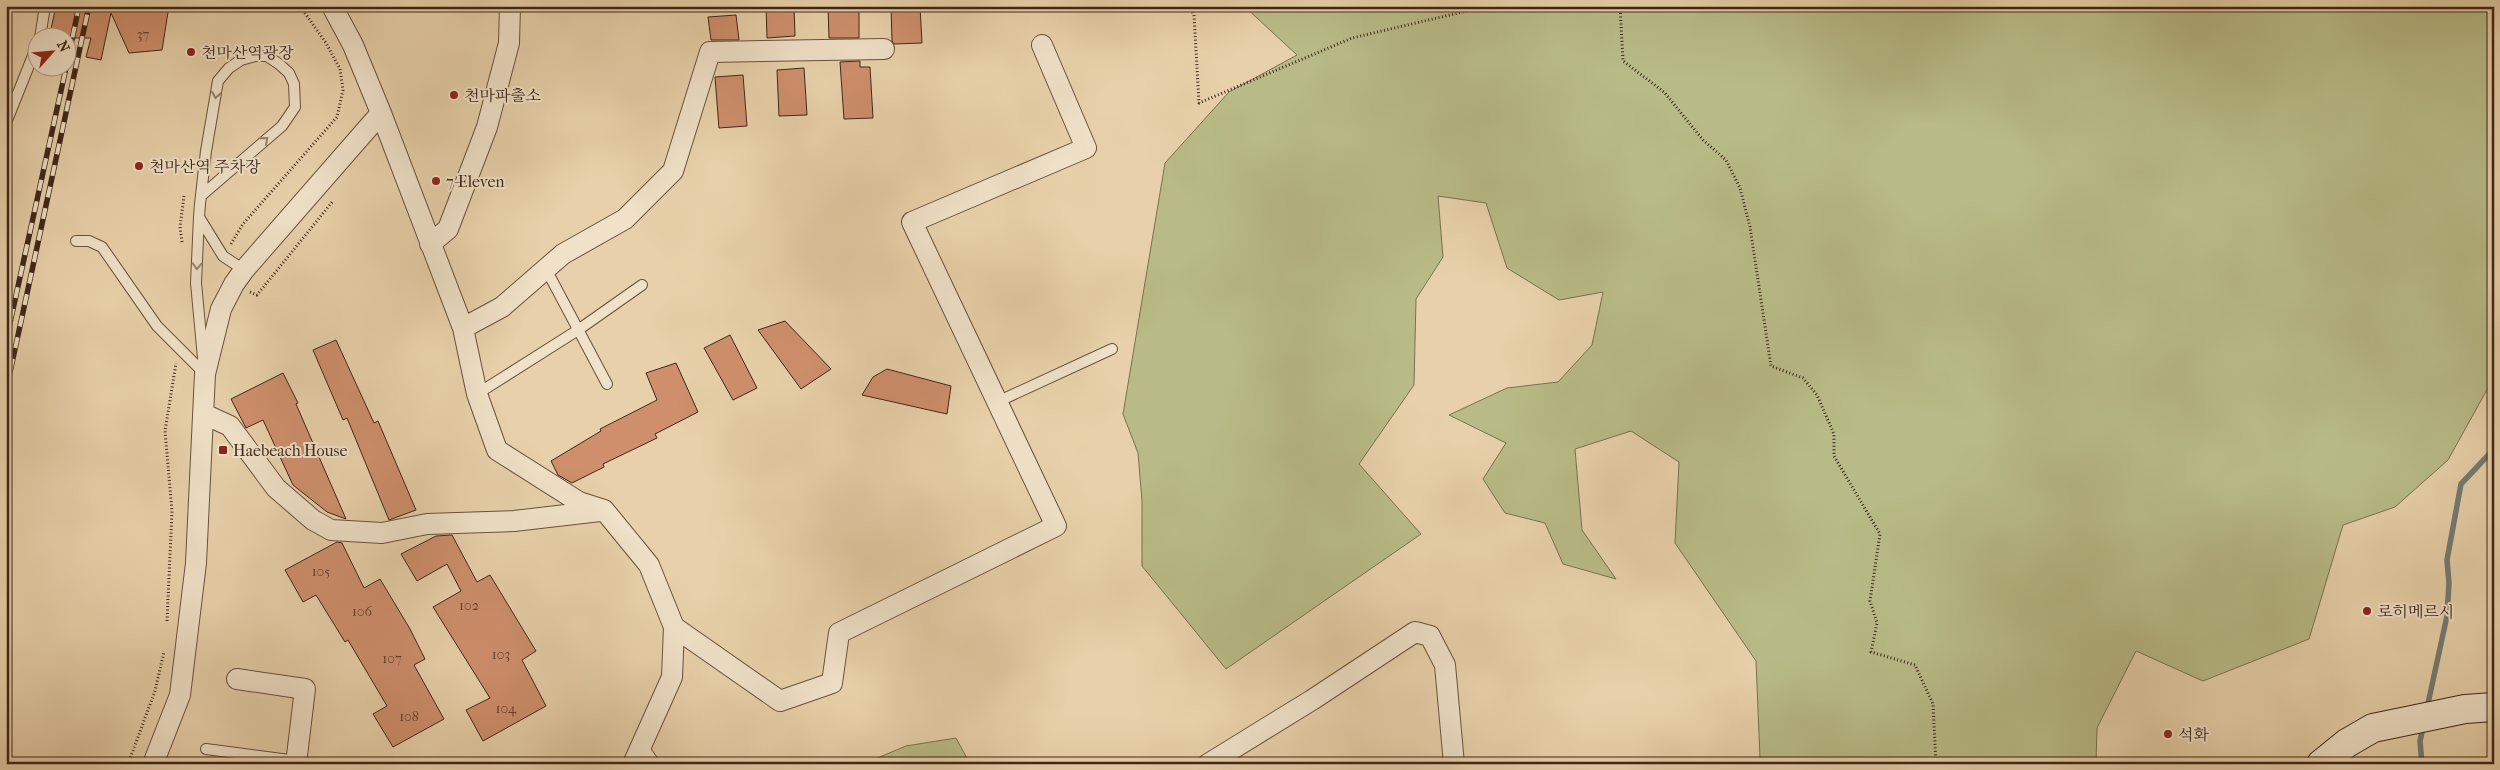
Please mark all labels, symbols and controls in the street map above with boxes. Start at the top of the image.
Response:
house number: 37 [137,26,149,43]
north arrow [28,28,78,78]
text: N [53,38,73,55]
place label: 천마산역광장 [201,43,294,62]
marker: 천마산역광장 [185,46,197,58]
place label: 천마파출소 [464,86,541,105]
marker: 천마파출소 [448,89,460,101]
one-way arrow [212,91,222,99]
one-way arrow [260,137,269,146]
place label: 천마산역 주차장 [149,157,261,176]
marker: 천마산역 주차장 [133,160,145,172]
place label: 7-Eleven [446,172,505,191]
marker: 7-Eleven [430,175,442,187]
one-way arrow [191,262,202,270]
place label: Haebeach House [233,441,347,460]
marker: Haebeach House [217,444,229,456]
house number: 105 [312,563,330,580]
house number: 102 [459,597,479,614]
place label: 로히메르시 [2377,602,2454,621]
house number: 106 [352,603,373,620]
marker: 로히메르시 [2361,605,2373,617]
house number: 103 [492,646,510,663]
house number: 107 [382,650,402,667]
house number: 104 [496,700,517,717]
house number: 108 [399,708,419,725]
place label: 석화 [2178,725,2209,744]
marker: 석화 [2162,728,2174,740]

